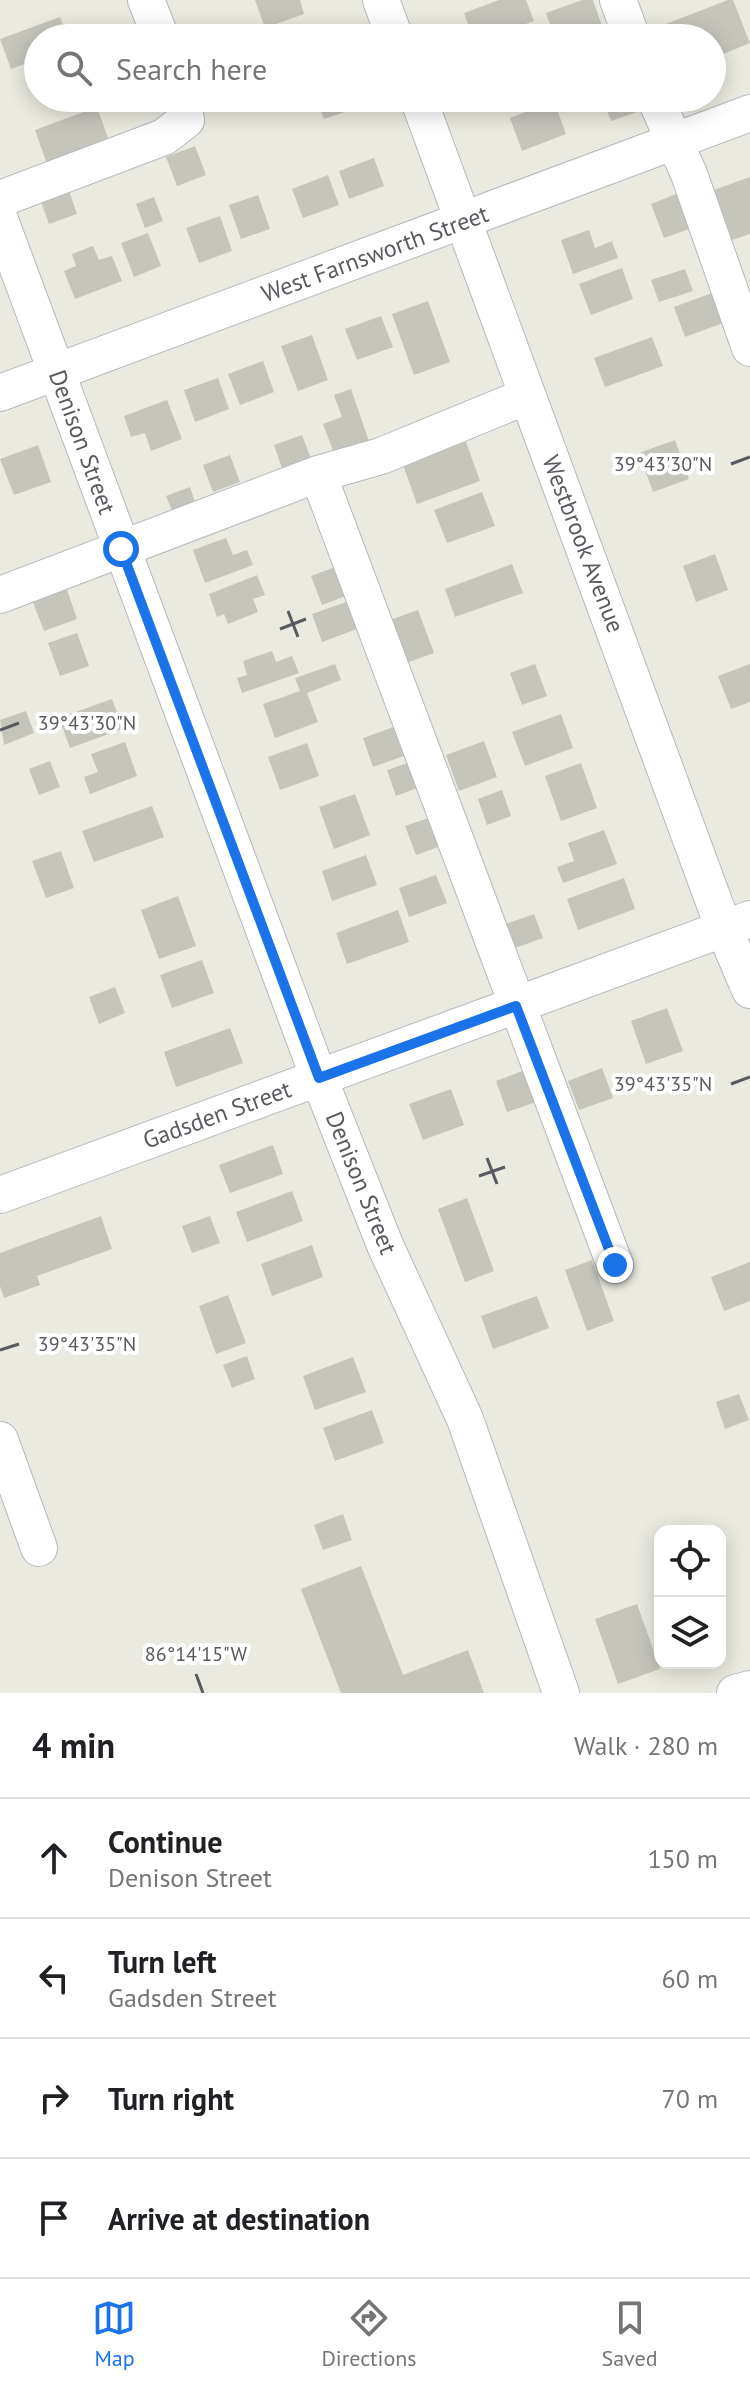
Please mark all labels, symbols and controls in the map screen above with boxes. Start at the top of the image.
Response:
search box [24,24,726,112]
icon: search [52,46,96,90]
text: Search here [116,49,267,88]
street label: West Farnsworth Street [257,198,493,309]
street label: Denison Street [42,365,123,518]
street label: Westbrook Avenue [535,451,632,637]
text: 39°43'30"N [614,451,712,477]
route start [103,531,139,567]
text: 39°43'30"N [38,710,136,736]
text: 39°43'35"N [614,1071,712,1097]
street label: Gadsden Street [138,1073,295,1156]
street label: Denison Street [319,1107,404,1259]
route end [597,1247,633,1283]
text: 39°43'35"N [38,1331,136,1357]
map controls [654,1525,726,1669]
button: locate [654,1525,726,1597]
button: layers [654,1597,726,1669]
text: 86°14'15"W [145,1641,248,1667]
text: 4 min [32,1723,115,1767]
text: Walk · 280 m [574,1729,718,1762]
text: Continue [108,1822,222,1861]
icon: ahead [32,1836,76,1880]
text: 150 m [647,1842,718,1875]
text: Denison Street [108,1861,272,1894]
text: Turn left [108,1942,216,1981]
icon: left [32,1956,76,2000]
text: 60 m [662,1962,718,1995]
text: Gadsden Street [108,1981,277,2014]
icon: right [32,2076,76,2120]
text: Turn right [108,2079,234,2118]
text: 70 m [662,2082,718,2115]
icon: arrive [32,2196,76,2240]
text: Arrive at destination [108,2199,370,2238]
tab: Map [92,2296,136,2372]
tab: Directions [321,2296,417,2372]
tab: Saved [602,2296,657,2372]

